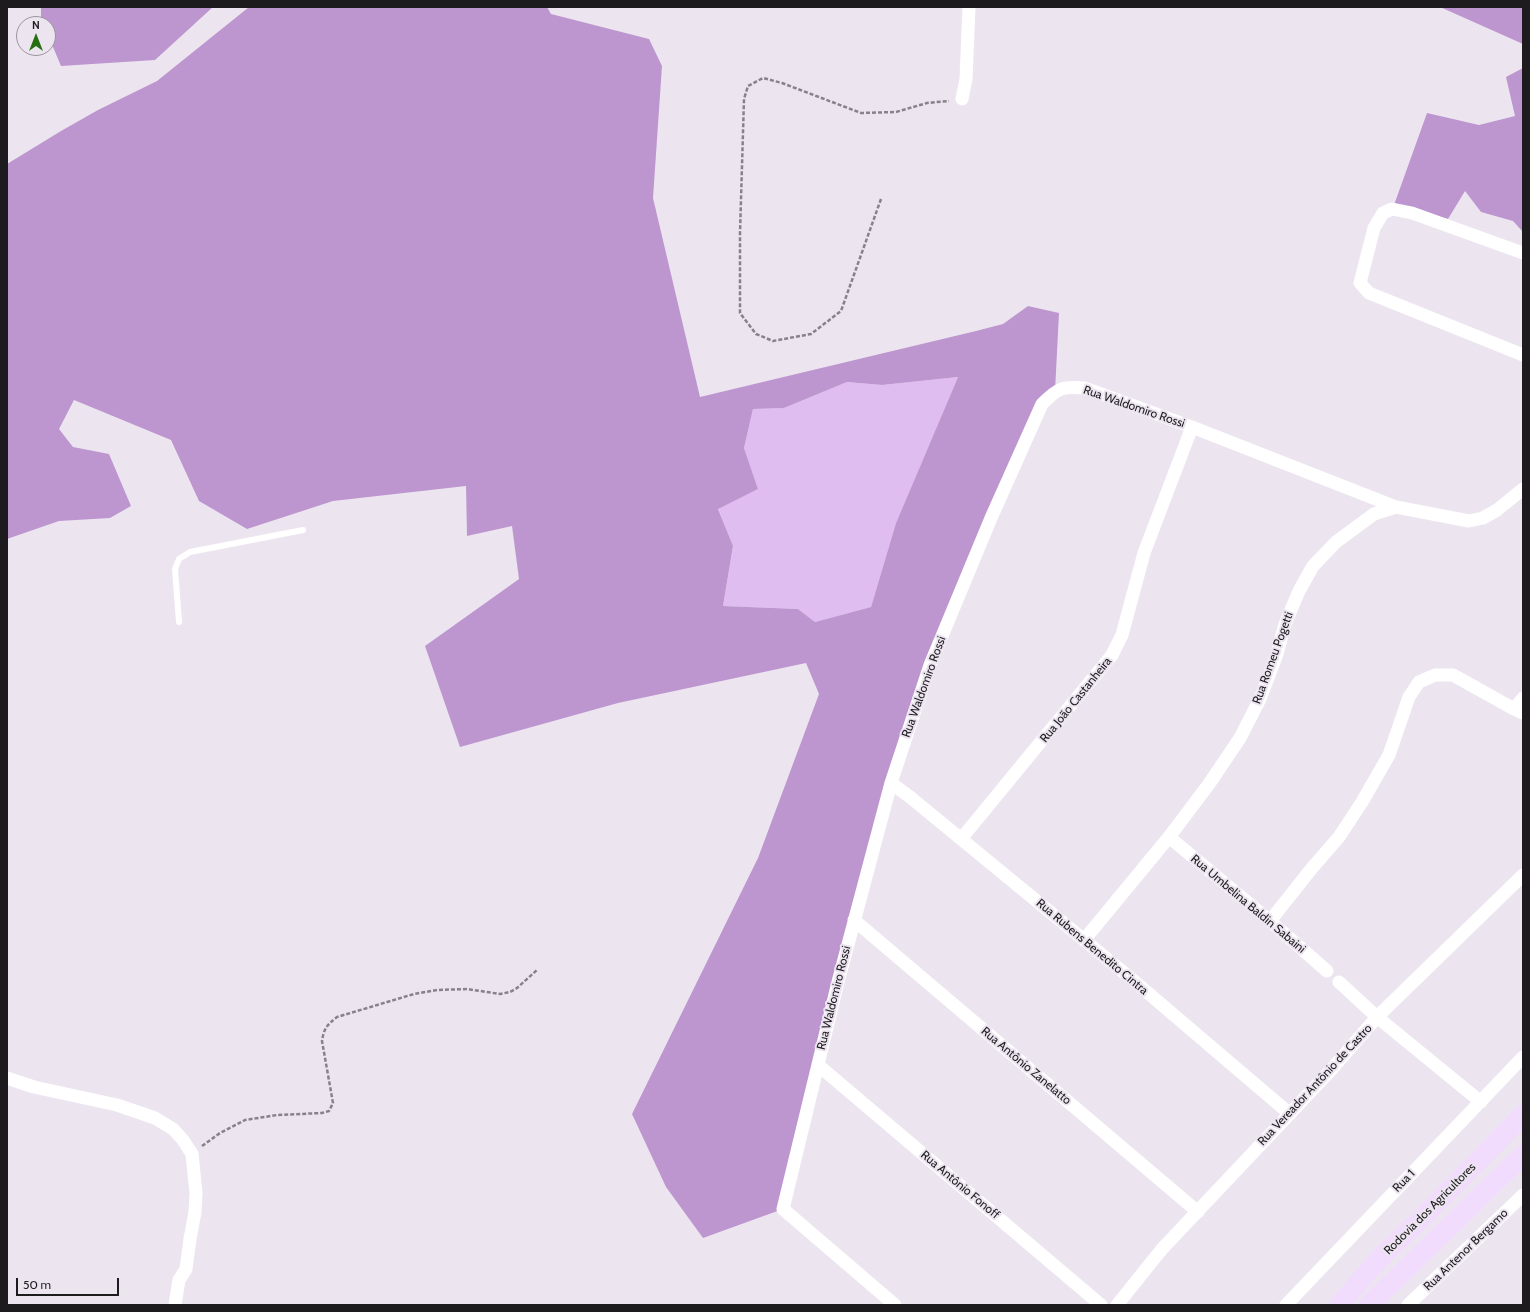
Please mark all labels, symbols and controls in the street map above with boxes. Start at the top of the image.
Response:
north arrow [16,16,56,56]
text: N [32,18,40,32]
street label: Rua Waldomiro Rossi [1081,383,1187,431]
street label: Rua Romeu Pogetti [1250,610,1296,706]
street label: Rua Waldomiro Rossi [899,634,949,740]
street label: Rua João Castanheira [1037,654,1115,746]
street label: Rua Umbelina Baldin Sabaini [1188,852,1308,956]
street label: Rua Rubens Benedito Cintra [1033,896,1151,998]
street label: Rua Waldomiro Rossi [814,945,854,1051]
street label: Rua Vereador Antônio de Castro [1255,1021,1375,1149]
street label: Rua Antônio Zanelatto [978,1024,1074,1108]
street label: Rua Antônio Fonoff [918,1148,1002,1222]
street label: Rodovia dos Agricultores [1381,1160,1479,1258]
street label: Rua 1 [1390,1167,1418,1195]
street label: Rua Antenor Bergamo [1421,1206,1511,1294]
scale bar [18,1270,121,1296]
text: 50 m [23,1277,51,1292]

